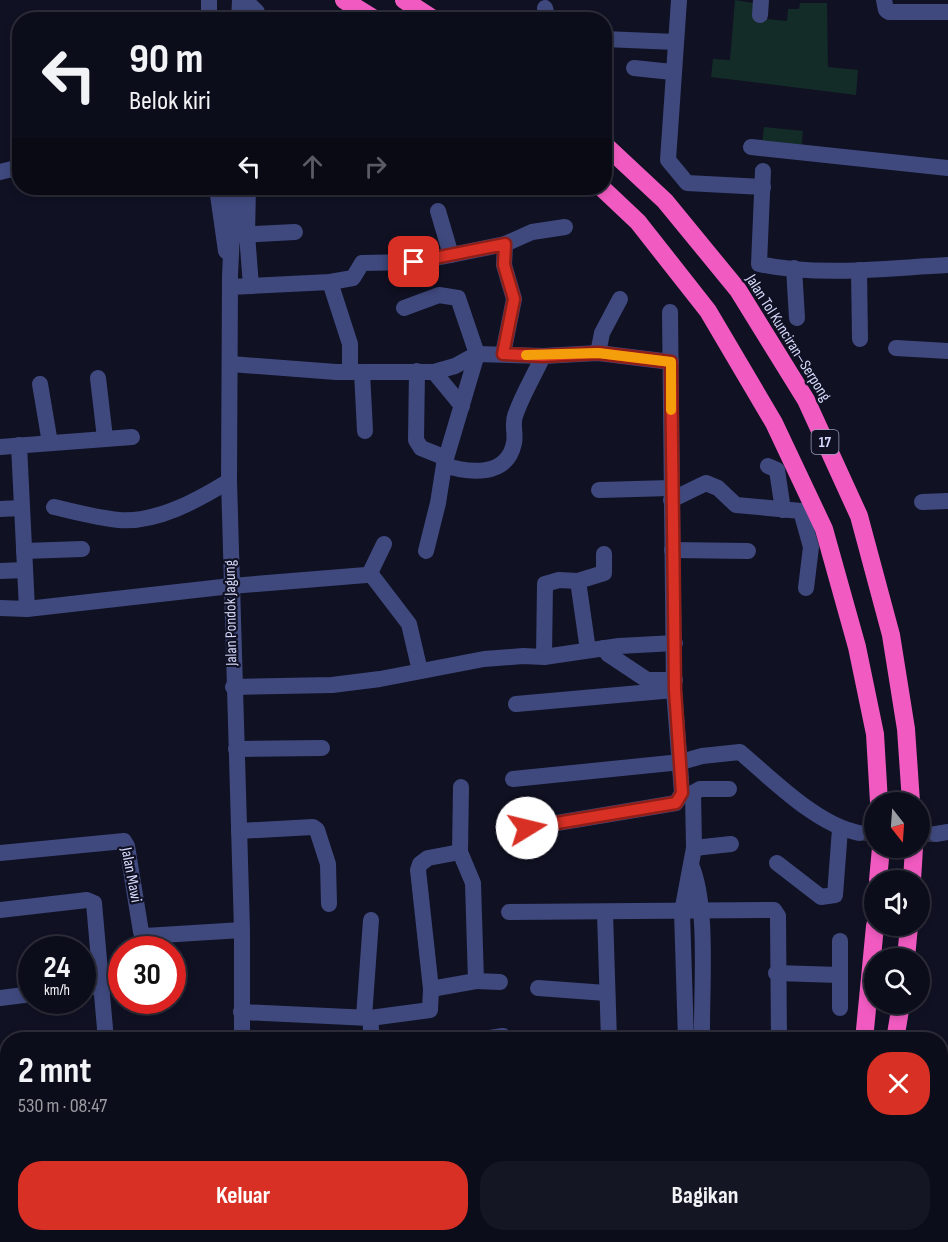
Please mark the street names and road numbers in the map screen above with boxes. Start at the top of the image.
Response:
street label: Jalan Tol Kunciran–Serpong [741,270,835,405]
road number: 17 [812,430,838,454]
street label: Jalan Pondok Jagung [221,560,241,667]
street label: Jalan Mawi [116,845,146,904]

